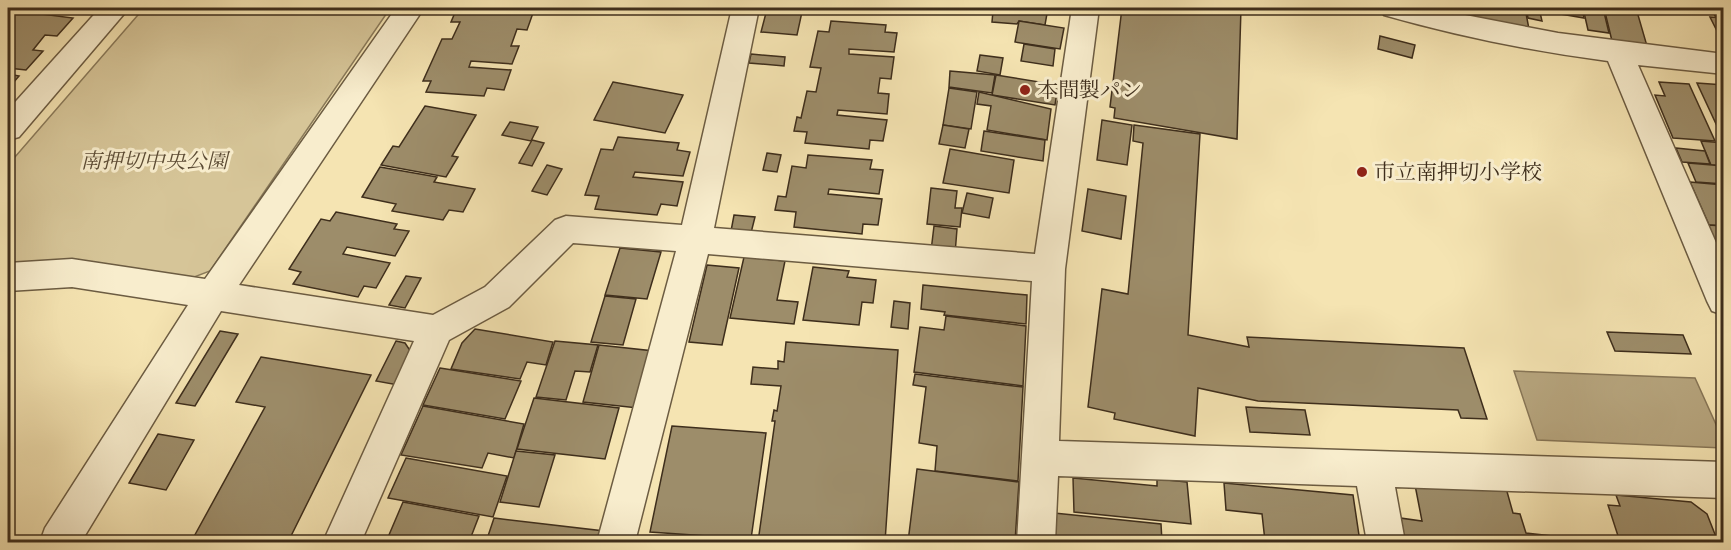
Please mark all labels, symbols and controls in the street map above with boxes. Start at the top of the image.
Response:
place label: 本間製パン [1037,77,1142,103]
marker: 本間製パン [1018,83,1032,97]
park label: 南押切中央公園 [81,148,230,174]
place label: 市立南押切小学校 [1374,159,1542,185]
marker: 市立南押切小学校 [1355,165,1369,179]

